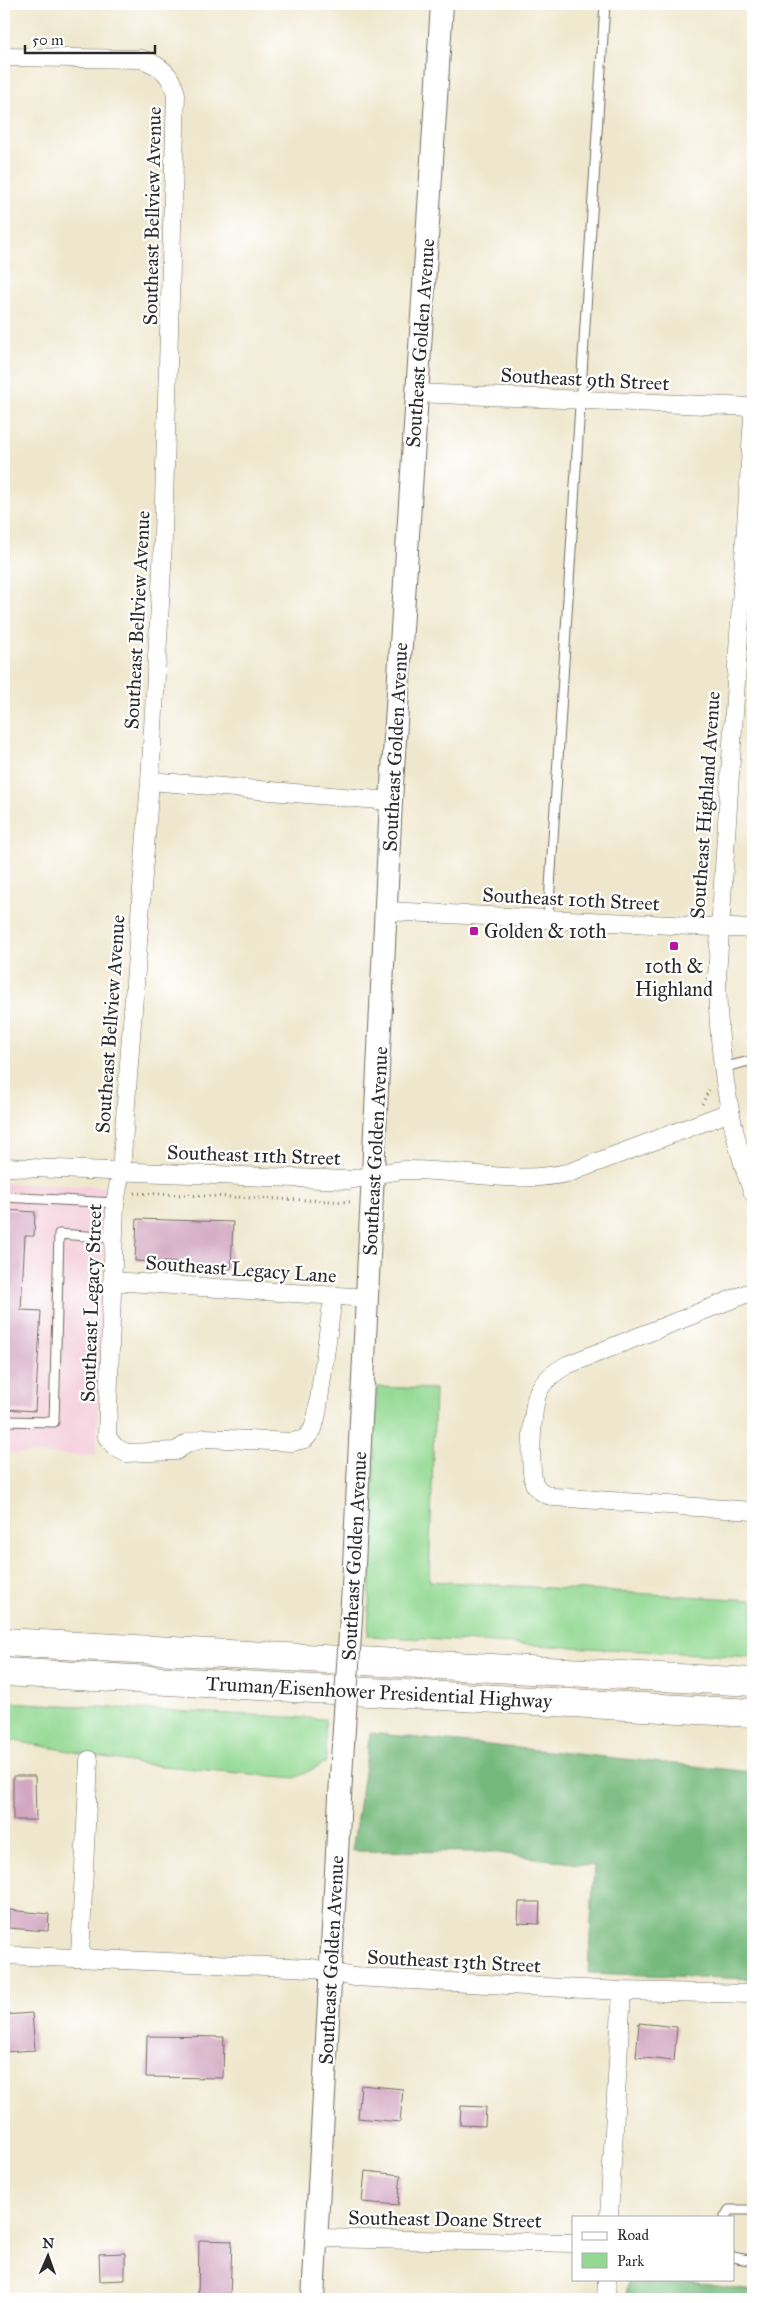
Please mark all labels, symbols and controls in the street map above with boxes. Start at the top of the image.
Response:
scale bar [25,22,155,54]
text: 50 m [32,31,64,49]
street label: Southeast Bellview Avenue [138,106,166,326]
street label: Southeast Golden Avenue [401,238,439,448]
street label: Southeast 9th Street [500,363,670,395]
street label: Southeast Bellview Avenue [119,510,155,730]
street label: Southeast Golden Avenue [378,642,412,852]
street label: Southeast Highland Avenue [685,690,726,920]
street label: Southeast 10th Street [482,882,660,916]
street label: Southeast Bellview Avenue [90,914,130,1134]
place label: Golden & 10th [484,919,607,943]
marker: Golden & 10th [468,925,480,937]
marker: 10th & Highland [668,940,680,952]
place label: 10th & Highland [635,954,713,1002]
street label: Southeast Golden Avenue [358,1046,392,1256]
street label: Southeast 11th Street [167,1140,341,1170]
street label: Southeast Legacy Street [76,1203,107,1403]
street label: Southeast Legacy Lane [145,1250,337,1289]
street label: Southeast Golden Avenue [337,1451,371,1661]
street label: Truman/Eisenhower Presidential Highway [205,1671,553,1714]
street label: Southeast Golden Avenue [314,1855,348,2065]
street label: Southeast 13th Street [366,1944,542,1978]
street label: Southeast Doane Street [348,2205,542,2233]
legend [572,2216,734,2280]
text: Road [617,2226,649,2244]
north arrow [22,2230,72,2280]
text: N [42,2235,55,2252]
text: Park [617,2252,644,2270]

